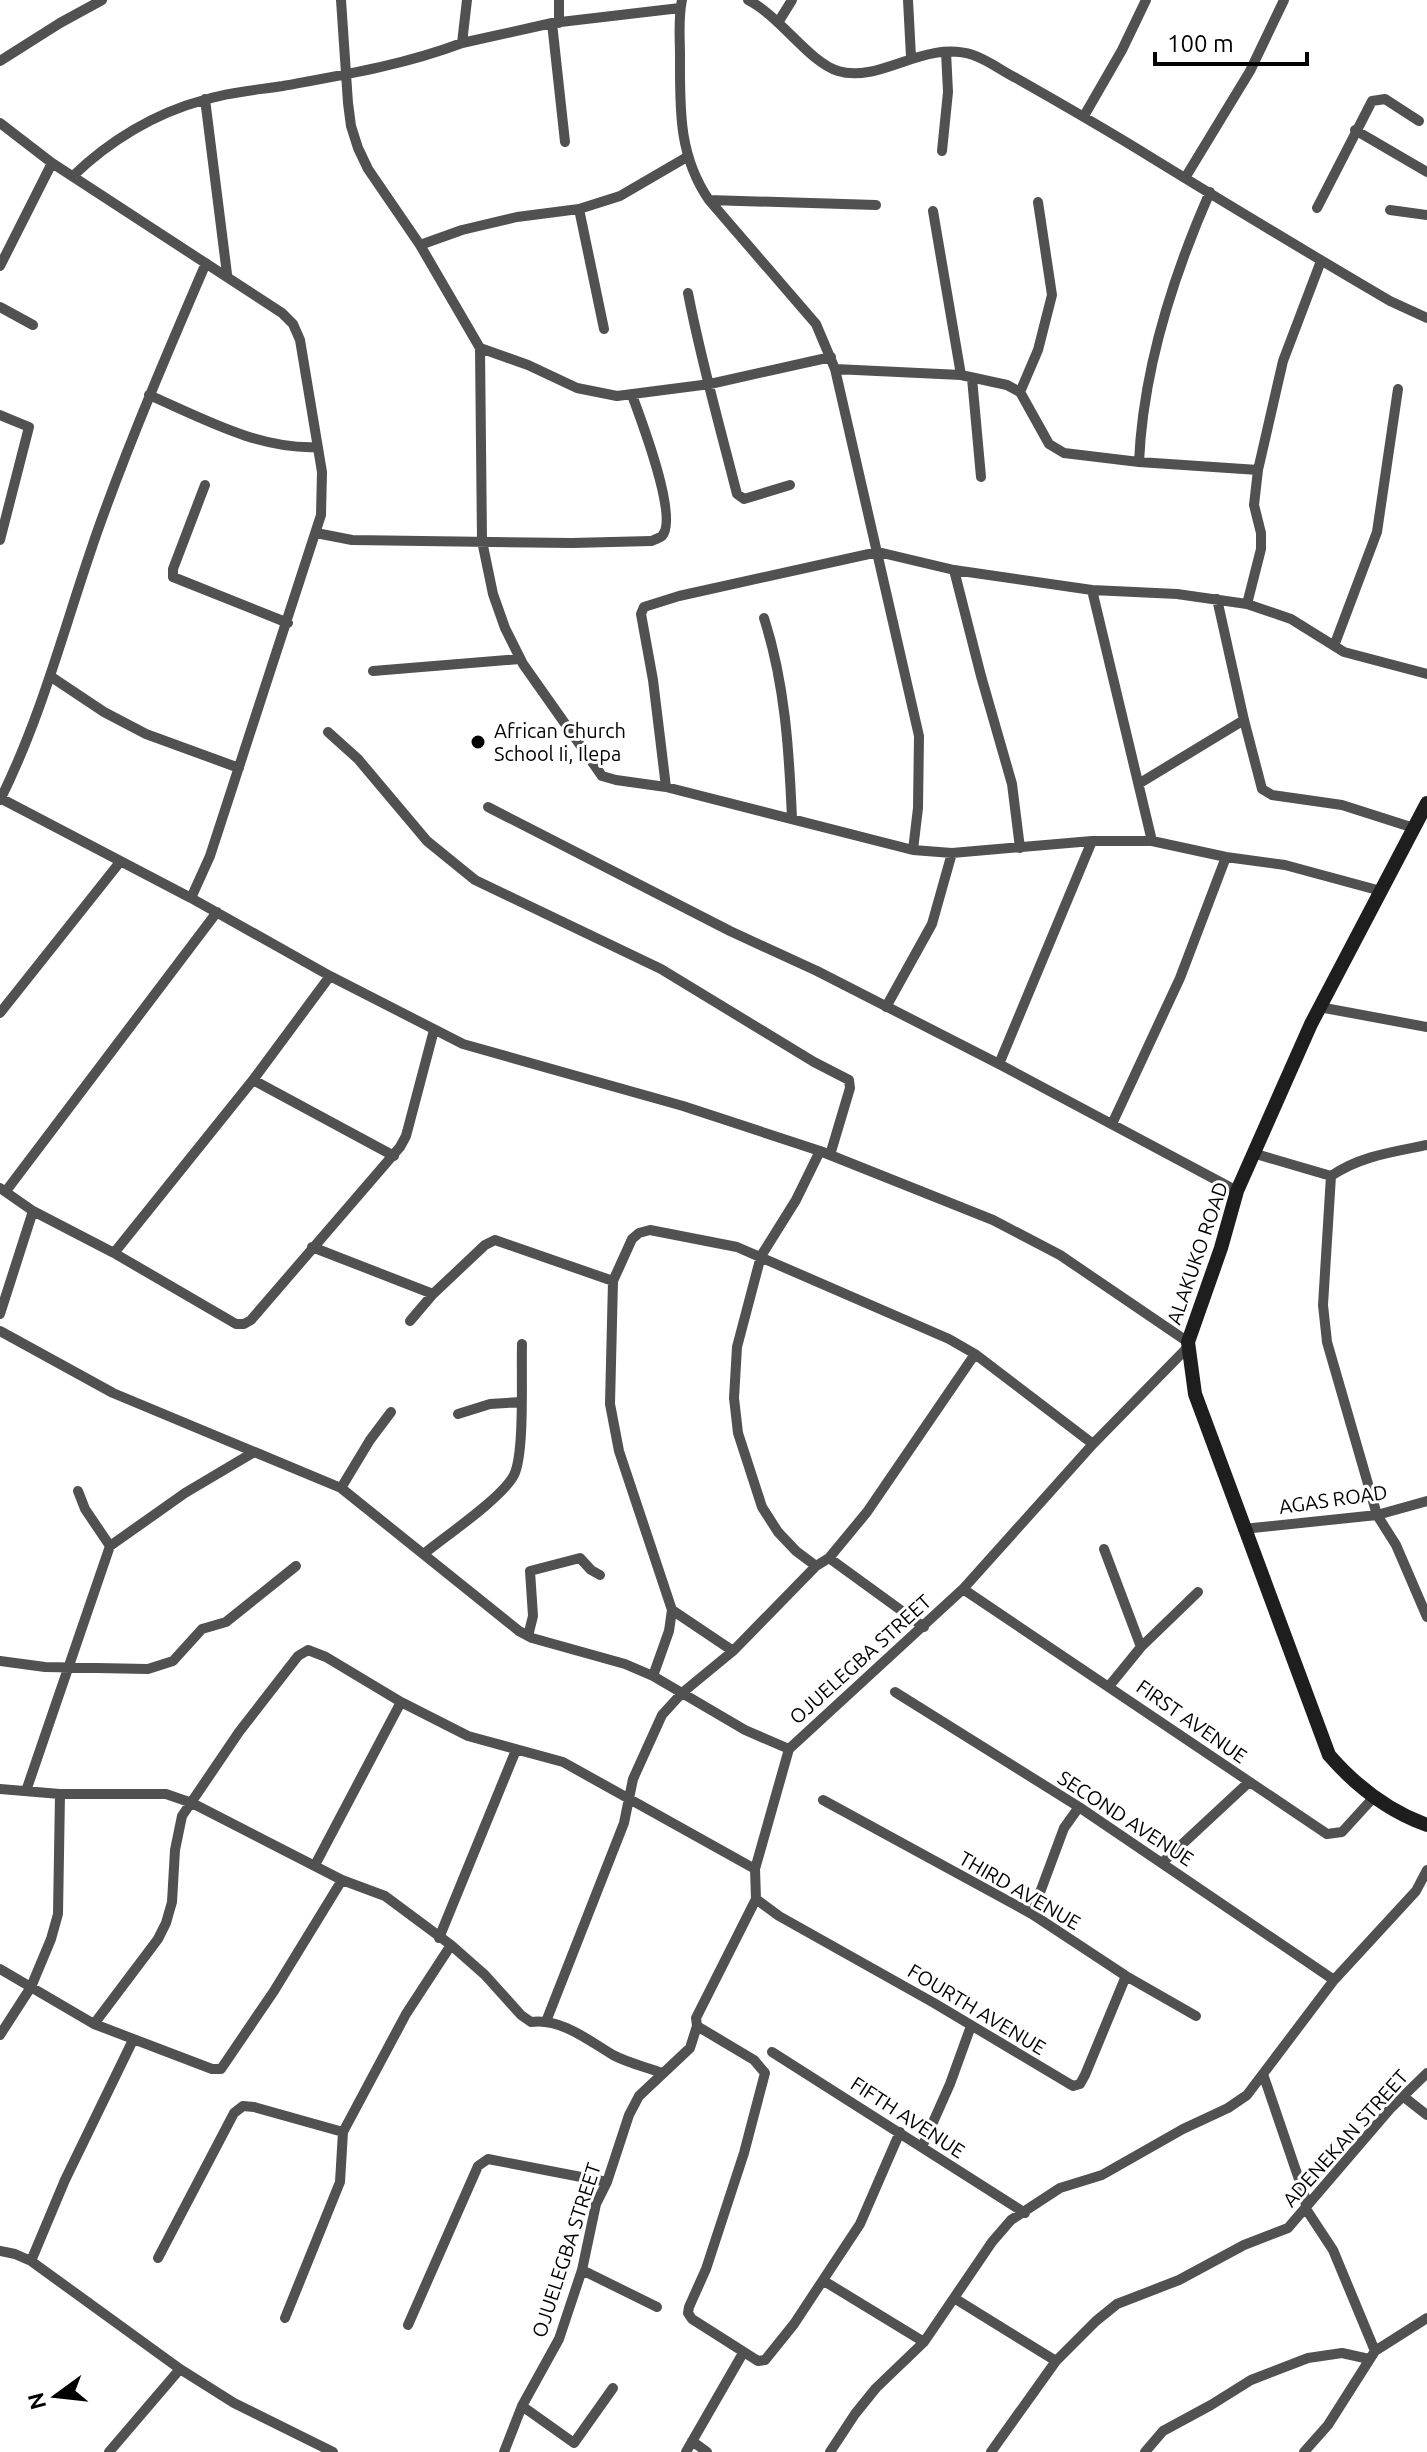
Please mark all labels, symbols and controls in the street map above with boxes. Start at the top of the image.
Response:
scale bar [1155,16,1307,66]
text: 100 m [1167,30,1234,57]
place label: African Church School Ii, Ilepa [494,719,626,765]
marker: African Church School Ii, Ilepa [469,733,487,751]
street label: ALAKUKO ROAD [1162,1179,1232,1327]
street label: AGAS ROAD [1277,1480,1389,1518]
street label: OJUELEGBA STREET [785,1590,935,1728]
street label: FIRST AVENUE [1132,1674,1252,1768]
street label: SECOND AVENUE [1054,1766,1198,1870]
street label: THIRD AVENUE [955,1846,1085,1934]
street label: FOURTH AVENUE [904,1959,1050,2059]
street label: ADENEKAN STREET [1278,2065,1412,2211]
street label: FIFTH AVENUE [847,2072,969,2162]
street label: OJUELEGBA STREET [527,2160,605,2340]
north arrow [16,2356,96,2436]
text: N [22,2390,50,2412]

